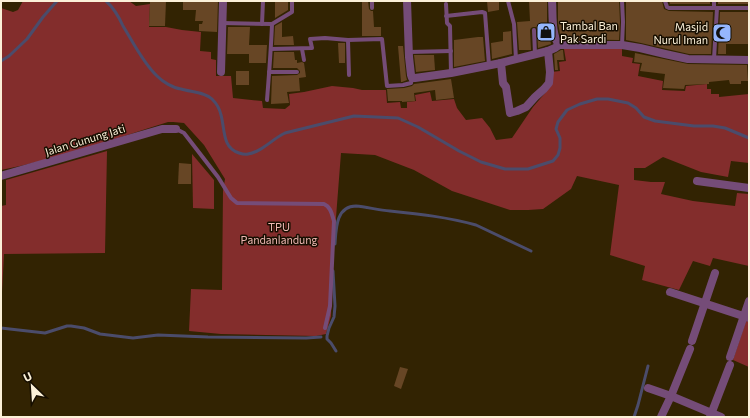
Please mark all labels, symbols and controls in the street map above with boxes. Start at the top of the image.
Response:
place label: Tambal Ban Pak Sardi [560,19,618,45]
place label: Masjid Nurul Iman [653,20,708,46]
shop icon: Tambal Ban Pak Sardi [535,21,557,43]
mosque icon: Masjid Nurul Iman [711,22,733,44]
street label: Jalan Gunung Jati [43,121,127,159]
park label: TPU Pandanlandung [241,220,318,246]
north arrow [12,366,52,406]
text: U [21,369,34,384]

